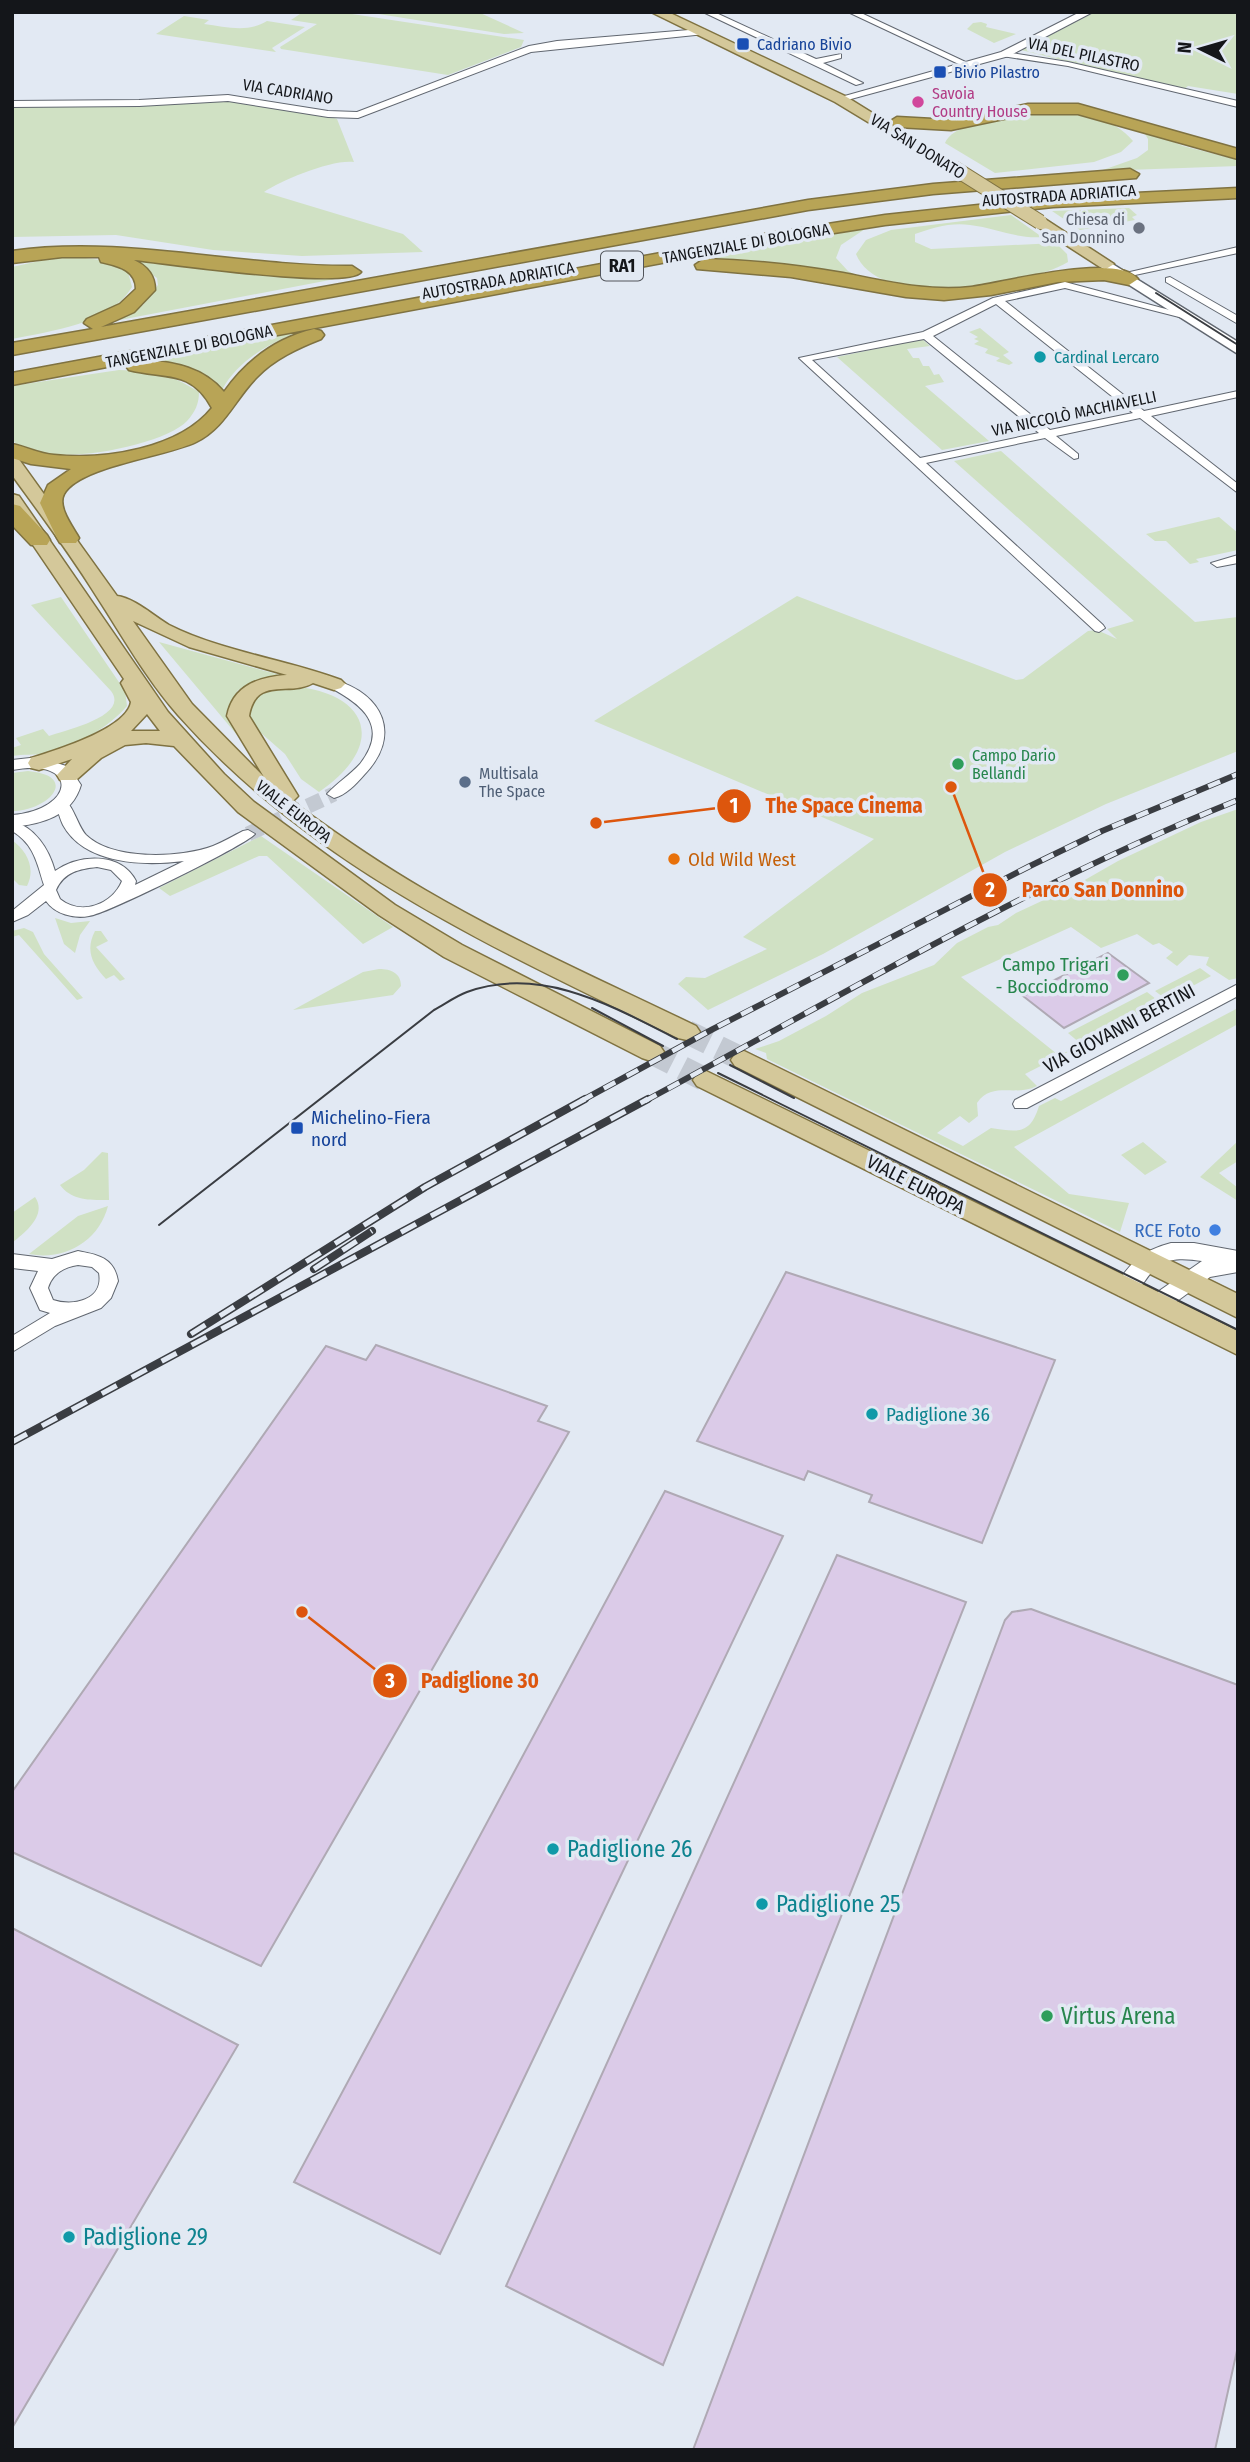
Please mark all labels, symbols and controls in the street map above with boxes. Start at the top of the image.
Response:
north arrow [1166,14,1236,84]
street label: VIA DEL PILASTRO [1026,33,1142,76]
place label: Cadriano Bivio [757,35,852,54]
marker: Cadriano Bivio [735,36,751,52]
text: N [1173,41,1197,54]
place label: Bivio Pilastro [954,63,1040,82]
marker: Bivio Pilastro [932,64,948,80]
street label: VIA CADRIANO [241,75,335,108]
place label: Savoia Country House [932,84,1028,121]
marker: Savoia Country House [910,94,926,110]
street label: VIA SAN DONATO [867,110,968,183]
street label: AUTOSTRADA ADRIATICA [981,181,1137,210]
place label: Chiesa di San Donnino [1042,210,1125,247]
street label: TANGENZIALE DI BOLOGNA [661,219,832,268]
marker: Chiesa di San Donnino [1131,220,1147,236]
road number: RA1 [601,252,643,280]
street label: AUTOSTRADA ADRIATICA [420,258,576,303]
street label: TANGENZIALE DI BOLOGNA [104,321,275,372]
place label: Cardinal Lercaro [1054,348,1160,367]
marker: Cardinal Lercaro [1032,349,1048,365]
street label: VIA NICCOLÒ MACHIAVELLI [990,387,1158,440]
place label: Campo Dario Bellandi [972,746,1056,783]
marker: Campo Dario Bellandi [950,756,966,772]
place label: Multisala The Space [479,764,545,801]
marker: Multisala The Space [457,774,473,790]
street label: VIALE EUROPA [252,776,336,847]
callout: The Space Cinema [716,785,937,827]
text: 1 [730,793,738,819]
text: The Space Cinema [765,793,923,819]
place label: Old Wild West [688,848,797,871]
marker: Old Wild West [666,851,682,867]
callout: Parco San Donnino [973,869,1198,911]
text: 2 [984,877,995,903]
text: Parco San Donnino [1022,877,1184,903]
place label: Campo Trigari - Bocciodromo [996,953,1109,998]
marker: Campo Trigari - Bocciodromo [1115,967,1131,983]
street label: VIA GIOVANNI BERTINI [1040,979,1199,1078]
place label: Michelino-Fiera nord [311,1106,431,1151]
marker: Michelino-Fiera nord [289,1120,305,1136]
street label: VIALE EUROPA [863,1150,969,1219]
place label: RCE Foto [1134,1219,1201,1242]
marker: RCE Foto [1207,1222,1223,1238]
place label: Padiglione 36 [886,1403,990,1426]
marker: Padiglione 36 [864,1406,880,1422]
callout: Padiglione 30 [372,1660,553,1702]
text: 3 [384,1668,395,1694]
text: Padiglione 30 [421,1668,539,1694]
place label: Padiglione 26 [567,1835,692,1863]
marker: Padiglione 26 [545,1841,561,1857]
place label: Padiglione 25 [776,1890,901,1918]
marker: Padiglione 25 [754,1896,770,1912]
place label: Virtus Arena [1061,2002,1176,2030]
marker: Virtus Arena [1039,2008,1055,2024]
place label: Padiglione 29 [83,2223,208,2251]
marker: Padiglione 29 [61,2229,77,2245]

